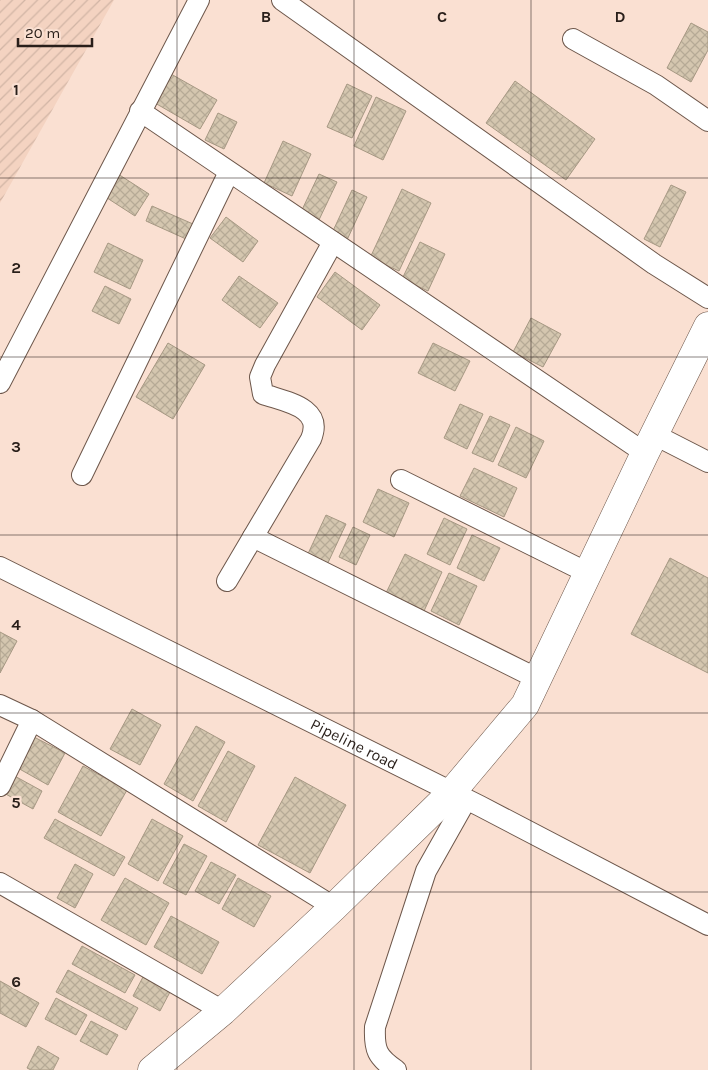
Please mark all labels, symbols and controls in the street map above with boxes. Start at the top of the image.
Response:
text: B [261,7,271,26]
text: C [437,7,447,26]
text: D [615,7,626,26]
scale bar [18,15,91,47]
text: 20 m [25,24,60,42]
text: 1 [13,80,19,99]
text: 2 [11,258,21,277]
text: 3 [11,437,21,456]
text: 4 [11,615,21,634]
street label: Pipeline road [308,714,401,774]
text: 5 [11,793,21,812]
text: 6 [11,972,21,991]

